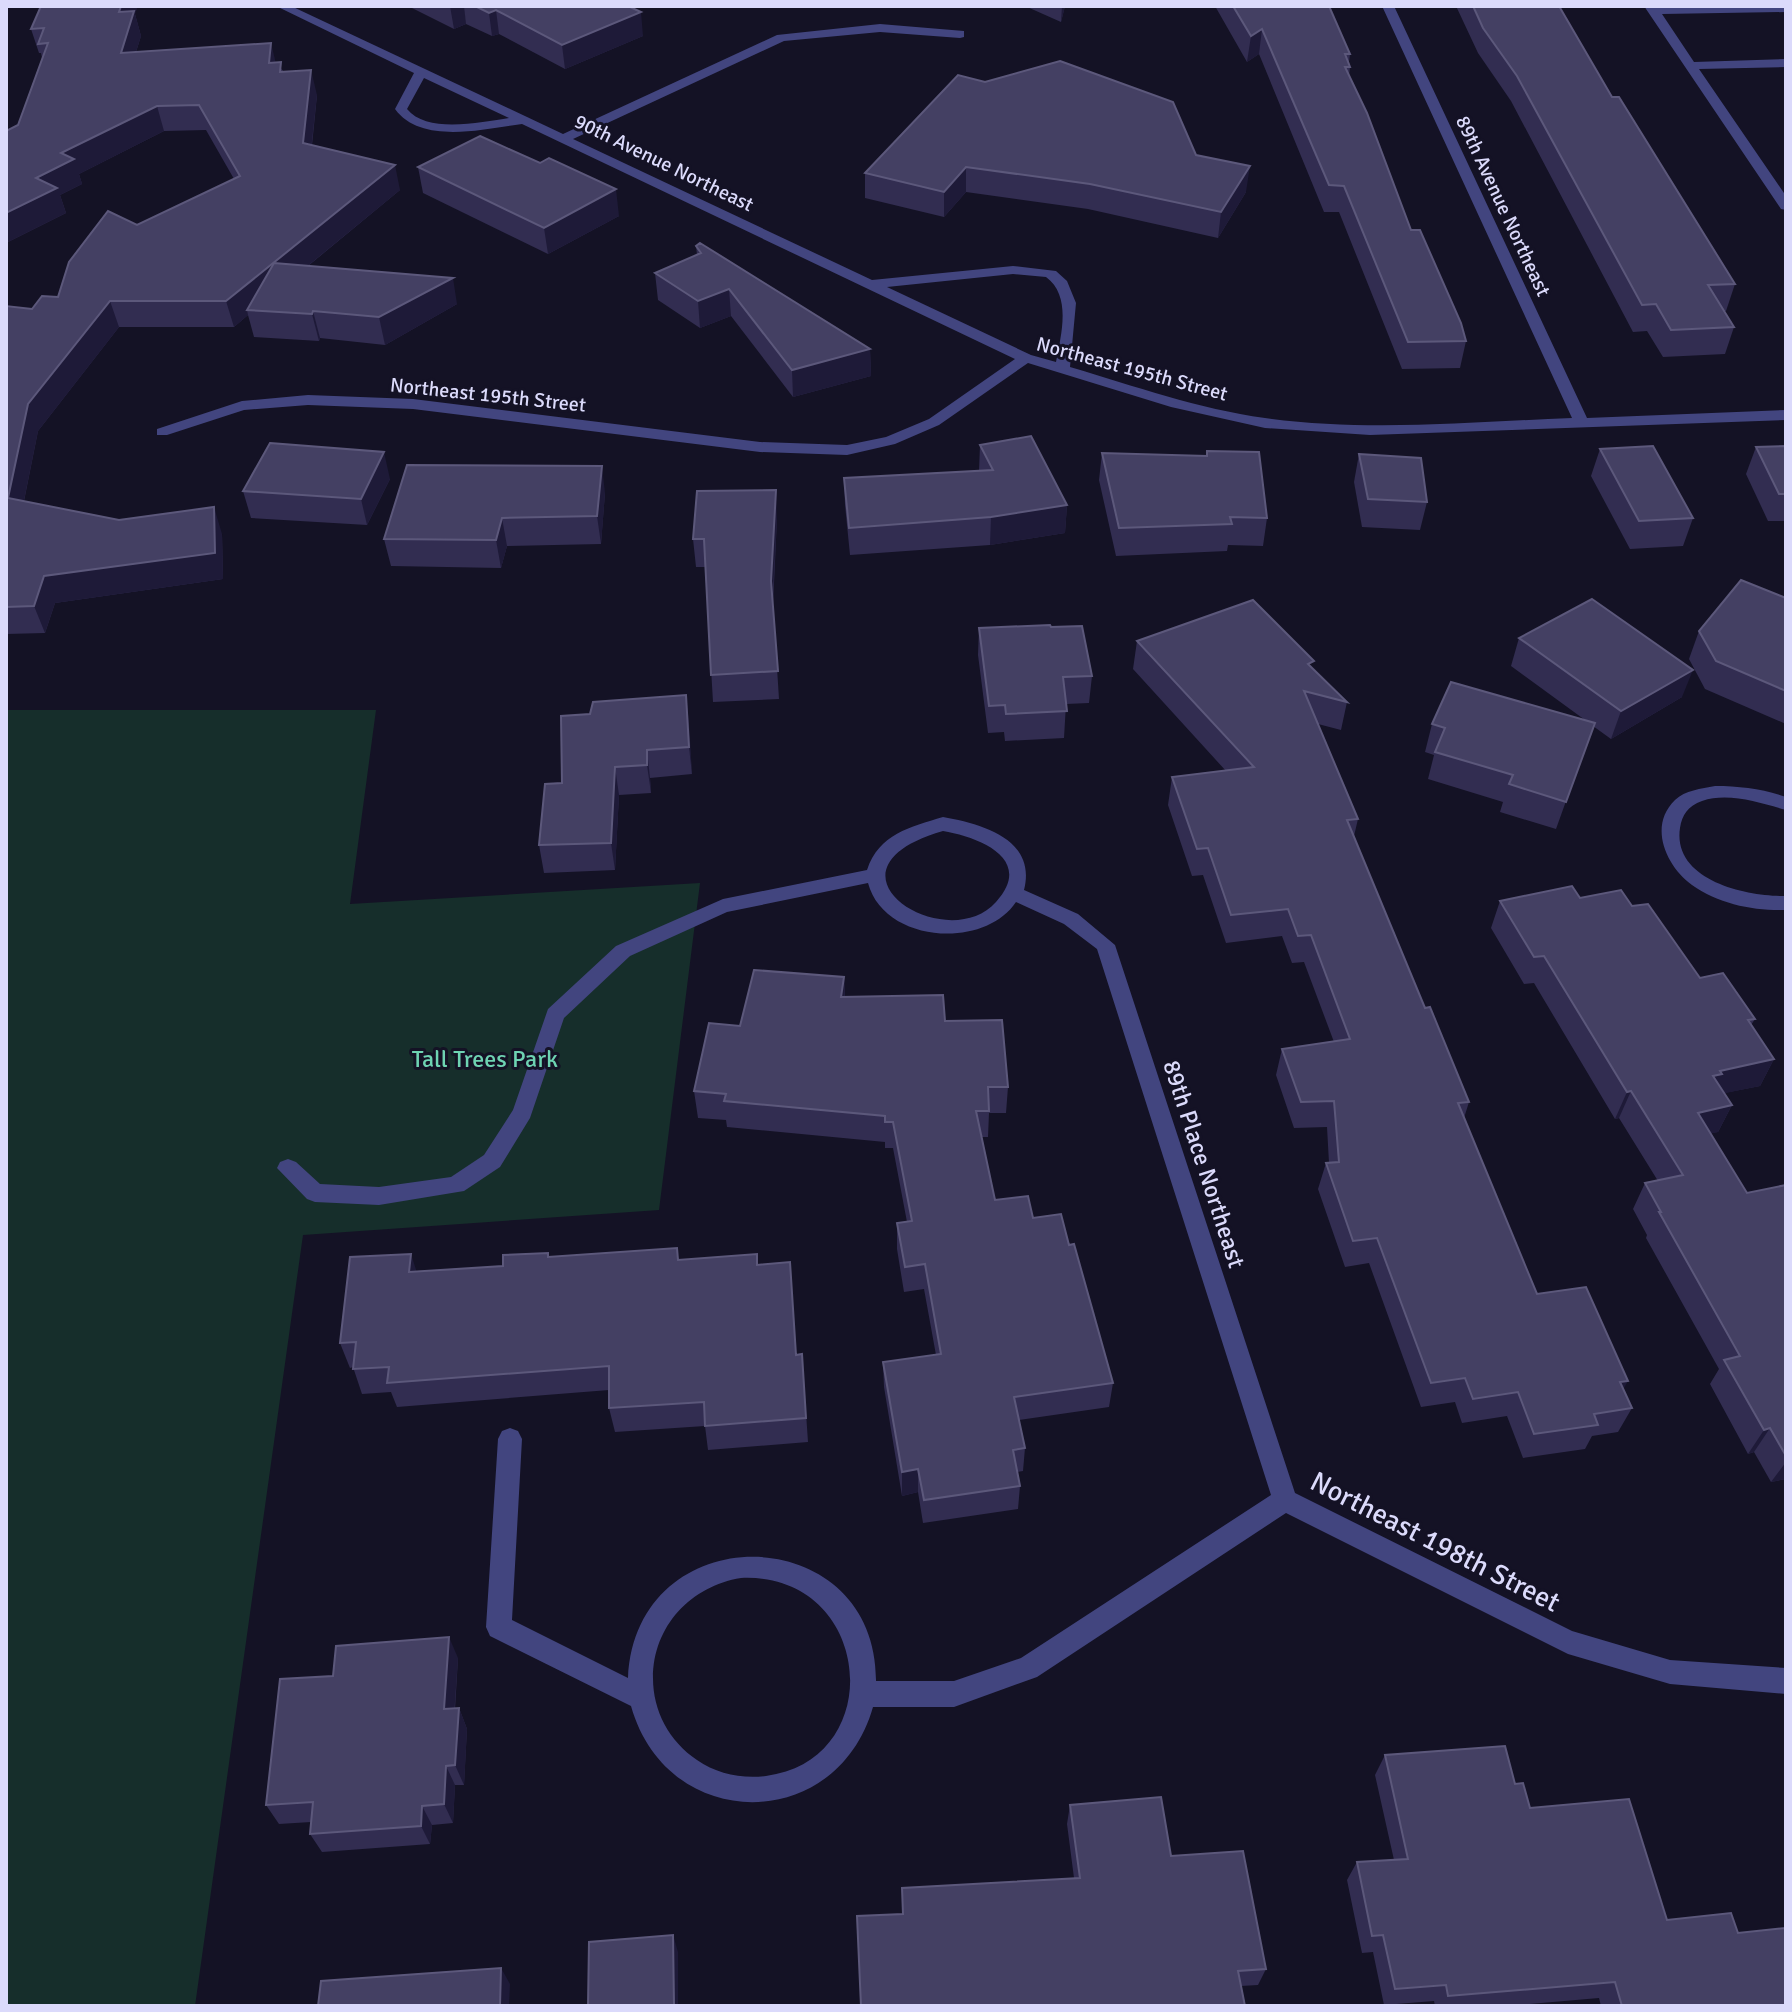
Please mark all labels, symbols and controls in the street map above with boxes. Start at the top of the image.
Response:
street label: 90th Avenue Northeast [570,109,758,217]
street label: 89th Avenue Northeast [1450,112,1556,300]
street label: Northeast 195th Street [1034,331,1230,407]
street label: Northeast 195th Street [389,372,587,418]
park label: Tall Trees Park [412,1044,558,1074]
street label: 89th Place Northeast [1156,1056,1252,1272]
street label: Northeast 198th Street [1305,1464,1566,1620]

